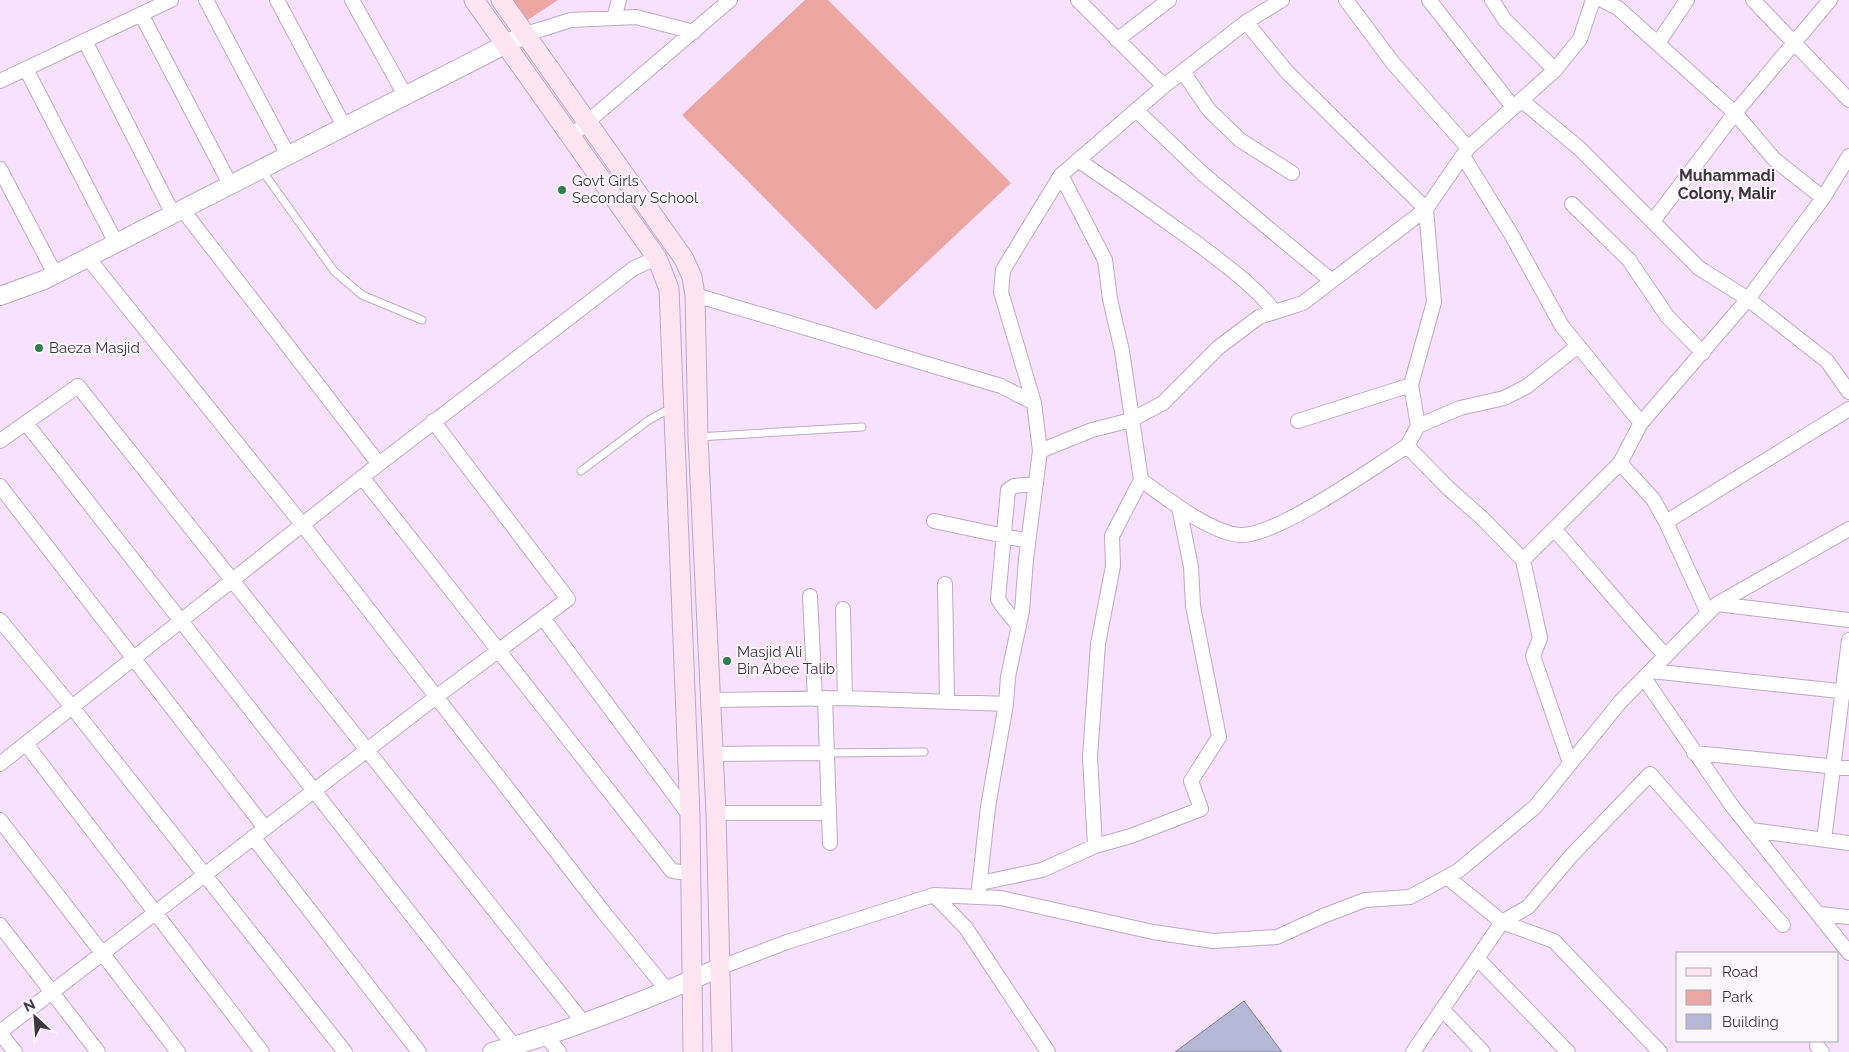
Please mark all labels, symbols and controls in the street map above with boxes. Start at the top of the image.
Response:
district label: Muhammadi Colony, Malir [1678,166,1776,203]
place label: Govt Girls Secondary School [572,172,699,207]
marker: Govt Girls Secondary School [556,184,568,196]
place label: Baeza Masjid [49,339,140,357]
marker: Baeza Masjid [33,342,45,354]
place label: Masjid Ali Bin Abee Talib [737,643,835,678]
marker: Masjid Ali Bin Abee Talib [721,655,733,667]
legend [1676,952,1839,1042]
text: Road [1722,963,1758,981]
text: Park [1722,988,1753,1006]
north arrow [10,992,60,1042]
text: N [21,996,38,1015]
text: Building [1722,1013,1779,1031]

